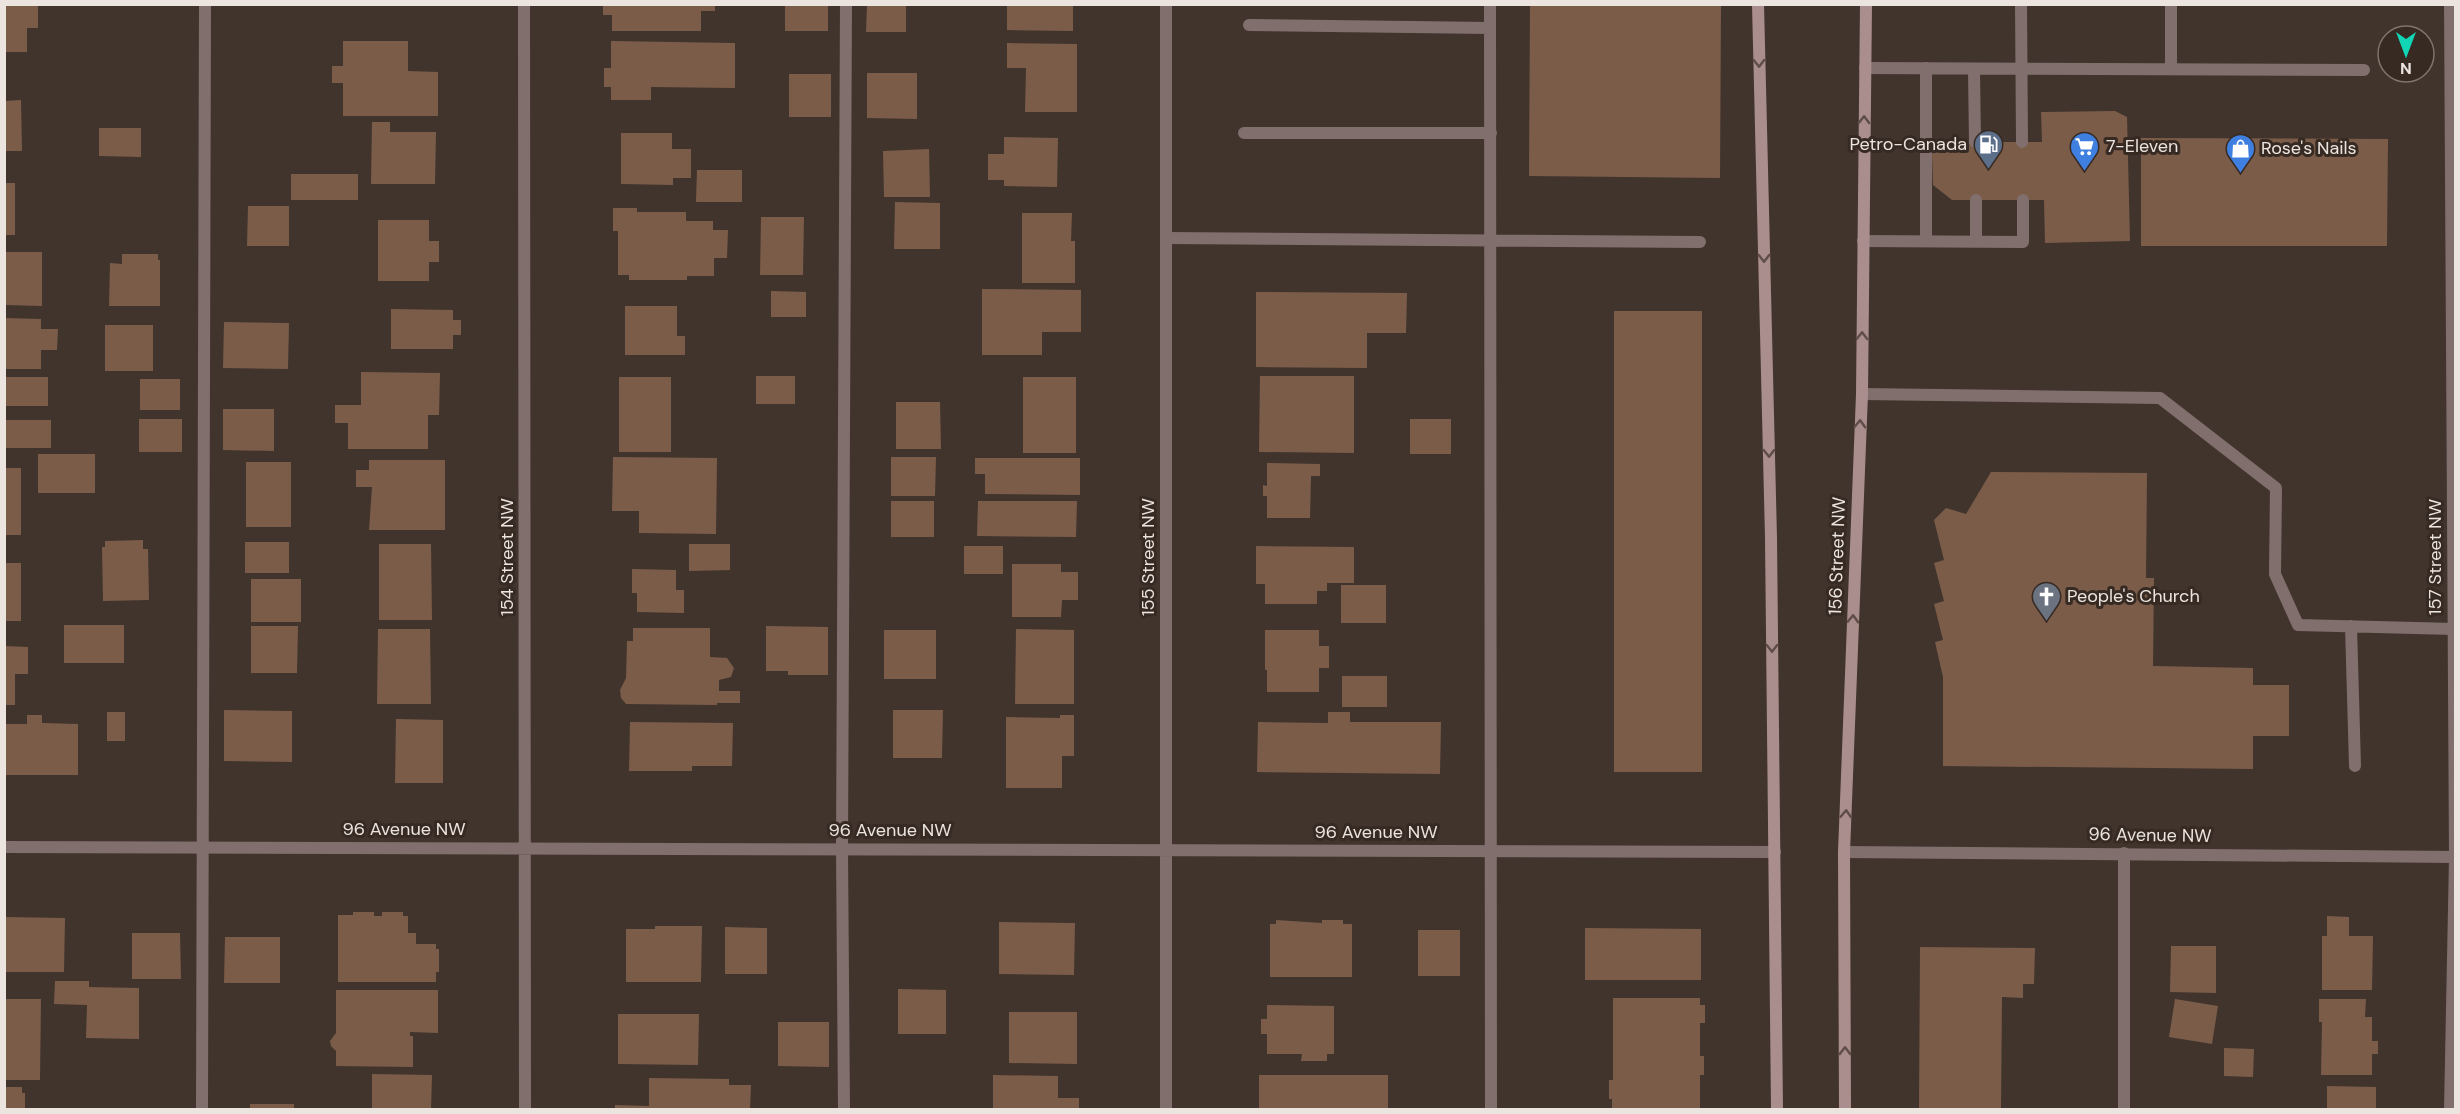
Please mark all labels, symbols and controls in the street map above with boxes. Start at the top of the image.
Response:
north arrow [2376,24,2436,84]
one-way arrow [1753,58,1766,67]
text: N [2400,58,2412,79]
one-way arrow [1858,115,1870,124]
fuel station icon: Petro-Canada [1972,128,2004,170]
supermarket icon: 7-Eleven [2069,130,2101,172]
place label: Petro-Canada [1849,132,1967,156]
shop icon: Rose's Nails [2224,132,2256,174]
place label: 7-Eleven [2106,134,2178,158]
place label: Rose's Nails [2261,136,2357,160]
one-way arrow [1758,253,1770,262]
one-way arrow [1856,331,1868,340]
one-way arrow [1854,420,1867,429]
one-way arrow [1763,448,1775,457]
street label: 156 Street NW [1823,496,1851,616]
street label: 154 Street NW [495,498,519,616]
street label: 155 Street NW [1136,498,1160,616]
street label: 157 Street NW [2423,499,2447,615]
church icon: People's Church [2030,580,2062,622]
place label: People's Church [2067,584,2200,608]
one-way arrow [1847,615,1860,624]
one-way arrow [1766,643,1779,652]
one-way arrow [1839,810,1852,819]
street label: 96 Avenue NW [342,817,466,841]
street label: 96 Avenue NW [828,818,952,842]
street label: 96 Avenue NW [1314,820,1438,844]
street label: 96 Avenue NW [2088,822,2212,848]
one-way arrow [1839,1047,1851,1056]

